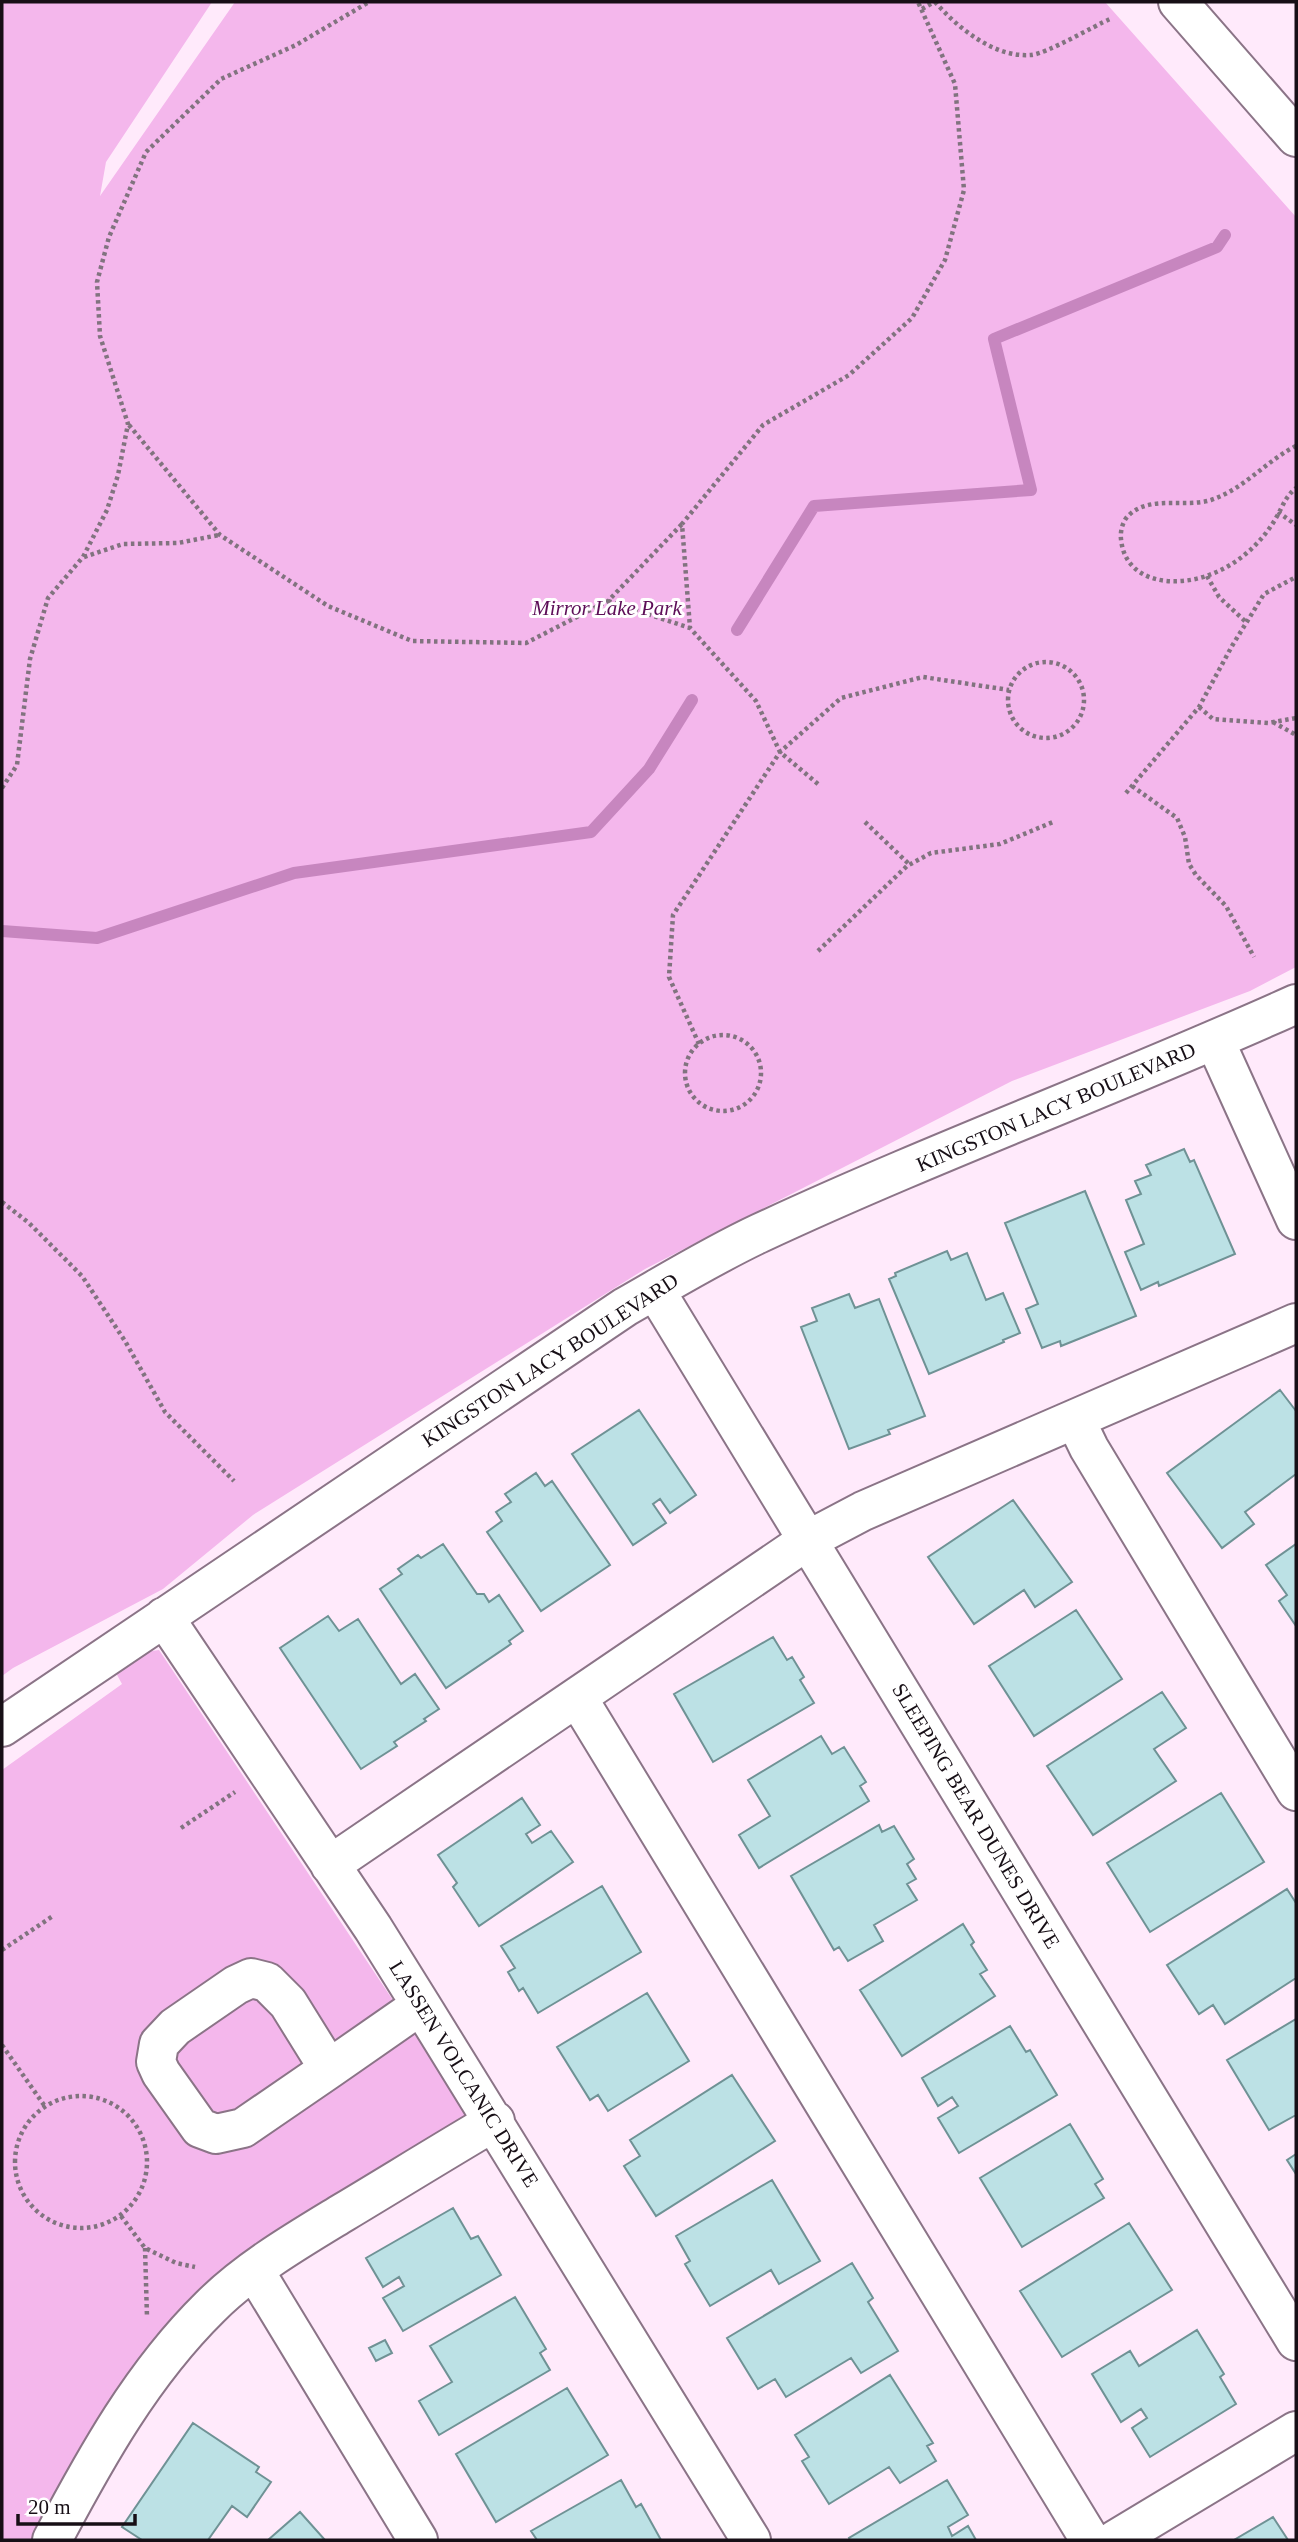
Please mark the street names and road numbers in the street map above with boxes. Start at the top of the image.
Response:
street label: KINGSTON LACY BOULEVARD [913,1037,1199,1177]
street label: KINGSTON LACY BOULEVARD [417,1268,683,1452]
street label: SLEEPING BEAR DUNES DRIVE [887,1679,1065,1953]
street label: LASSEN VOLCANIC DRIVE [384,1956,544,2192]

